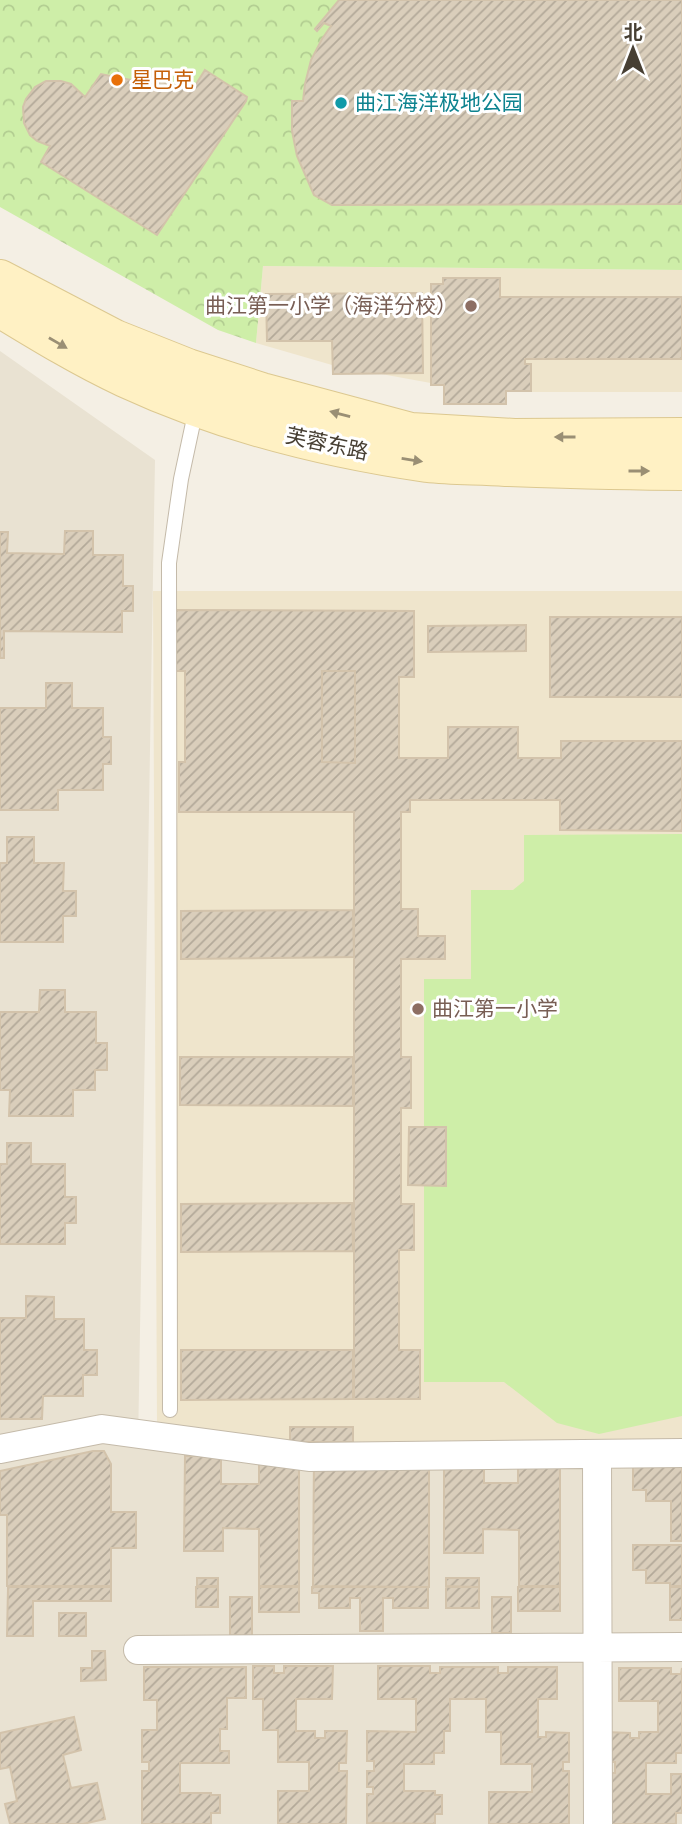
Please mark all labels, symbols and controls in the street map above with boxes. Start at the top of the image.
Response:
north arrow [598,14,668,84]
text: 北 [623,19,643,46]
place label: 星巴克 [131,65,194,94]
marker: 星巴克 [109,72,125,88]
place label: 曲江海洋极地公园 [355,88,523,117]
marker: 曲江海洋极地公园 [333,95,349,111]
place label: 曲江第一小学（海洋分校） [205,291,457,320]
marker: 曲江第一小学（海洋分校） [463,298,479,314]
one-way arrow [49,337,68,349]
one-way arrow [329,408,351,419]
street label: 芙蓉东路 [283,421,371,466]
one-way arrow [554,432,576,443]
one-way arrow [401,455,423,466]
one-way arrow [628,465,650,477]
place label: 曲江第一小学 [432,994,558,1023]
marker: 曲江第一小学 [410,1001,426,1017]

